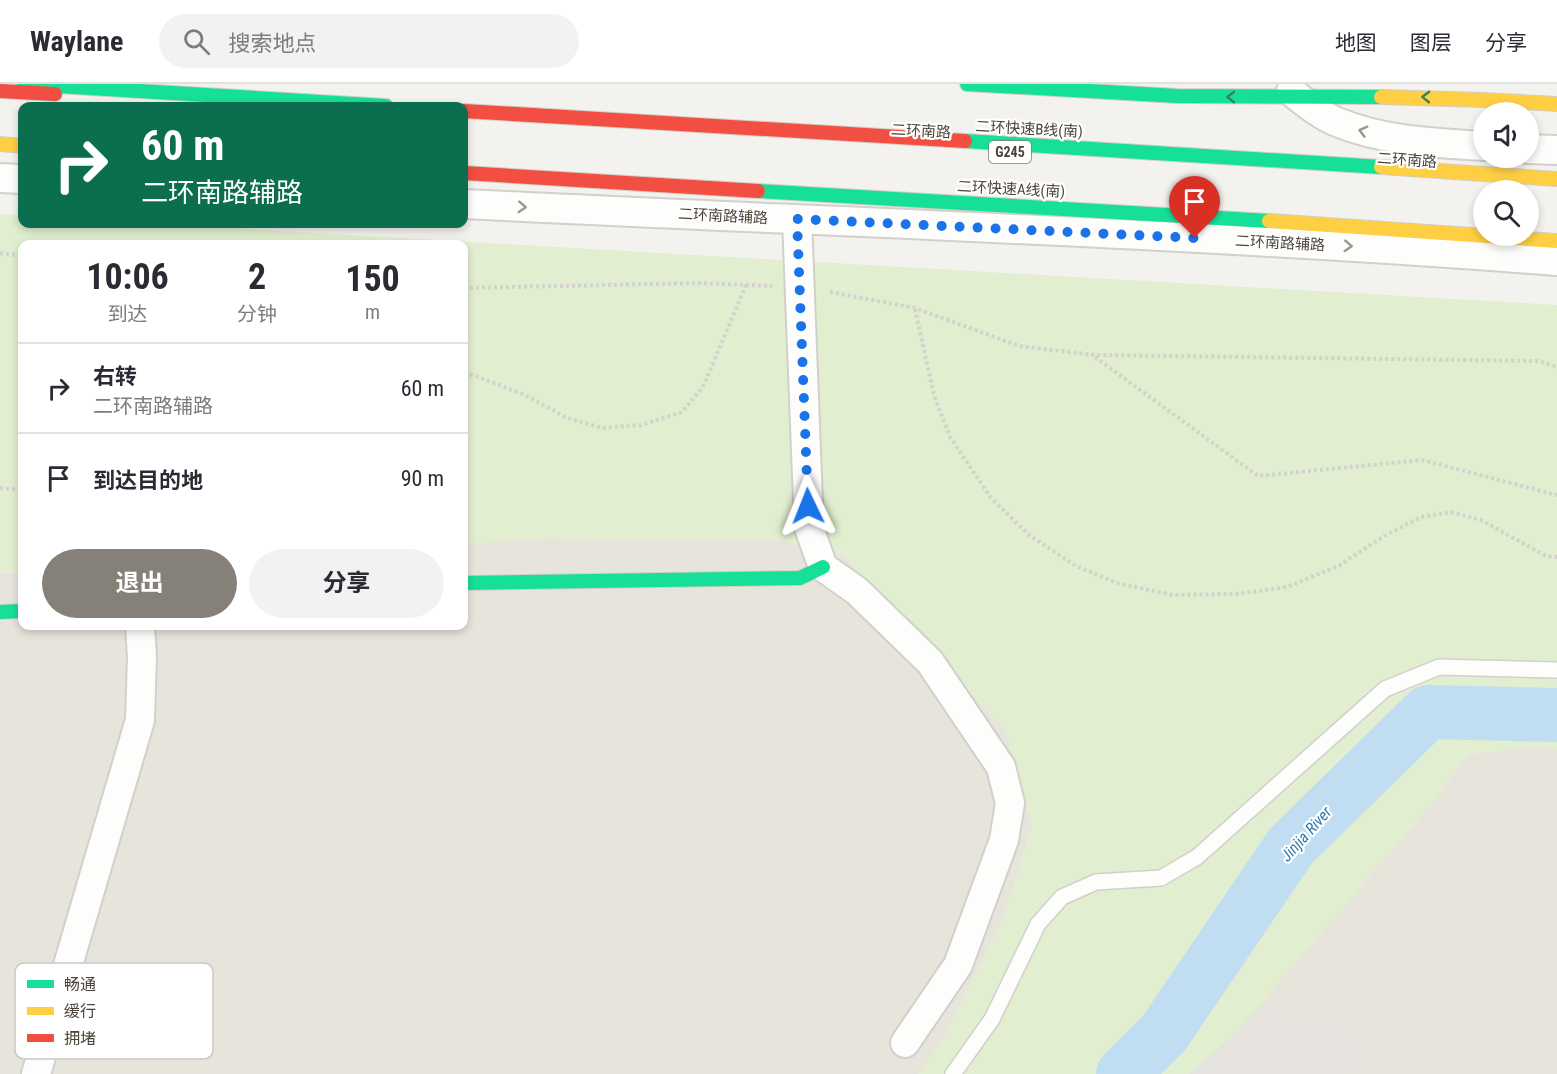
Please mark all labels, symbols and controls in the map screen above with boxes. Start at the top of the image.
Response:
search box [159,14,579,68]
text: Waylane [30,25,123,58]
icon: search [180,25,213,58]
text: 搜索地点 [228,31,316,56]
text: 地图 [1335,31,1377,55]
text: 图层 [1410,31,1452,55]
text: 分享 [1485,31,1527,55]
one-way arrow [1226,91,1235,103]
one-way arrow [1421,91,1430,104]
map controls [1473,102,1539,246]
button: sound [1473,102,1539,168]
street label: 二环快速B线(南) [975,117,1083,141]
street label: 二环南路 [891,120,951,142]
text: 60 m [141,121,224,170]
one-way arrow [1358,125,1368,138]
icon: right [42,126,120,204]
road number: G245 [989,141,1031,163]
street label: 二环南路 [1376,149,1438,171]
pin [1169,176,1220,238]
text: 二环南路辅路 [141,177,303,209]
street label: 二环快速A线(南) [957,177,1065,201]
button: search [1473,180,1539,246]
icon: arrive [1178,185,1211,218]
one-way arrow [517,200,526,213]
street label: 二环南路辅路 [678,205,768,227]
street label: 二环南路辅路 [1235,232,1325,254]
one-way arrow [1343,240,1352,253]
text: 10:06 [86,256,169,298]
text: 2 [248,256,266,298]
text: 150 [345,258,400,300]
text: m [365,300,380,324]
text: 到达 [108,302,148,326]
text: 分钟 [237,302,277,326]
text: 右转 [93,364,137,389]
icon: right [42,372,75,405]
text: 60 m [401,376,444,401]
text: 二环南路辅路 [93,394,213,418]
icon: arrive [42,462,75,495]
text: 90 m [401,466,444,491]
text: 到达目的地 [93,468,203,493]
position arrow [776,474,840,538]
button: 退出 [42,549,237,618]
button: 分享 [249,549,444,618]
water label: Jinjia River [1277,802,1336,865]
legend [15,963,213,1059]
text: 畅通 [64,975,96,994]
text: 缓行 [64,1002,96,1021]
text: 拥堵 [64,1029,96,1048]

